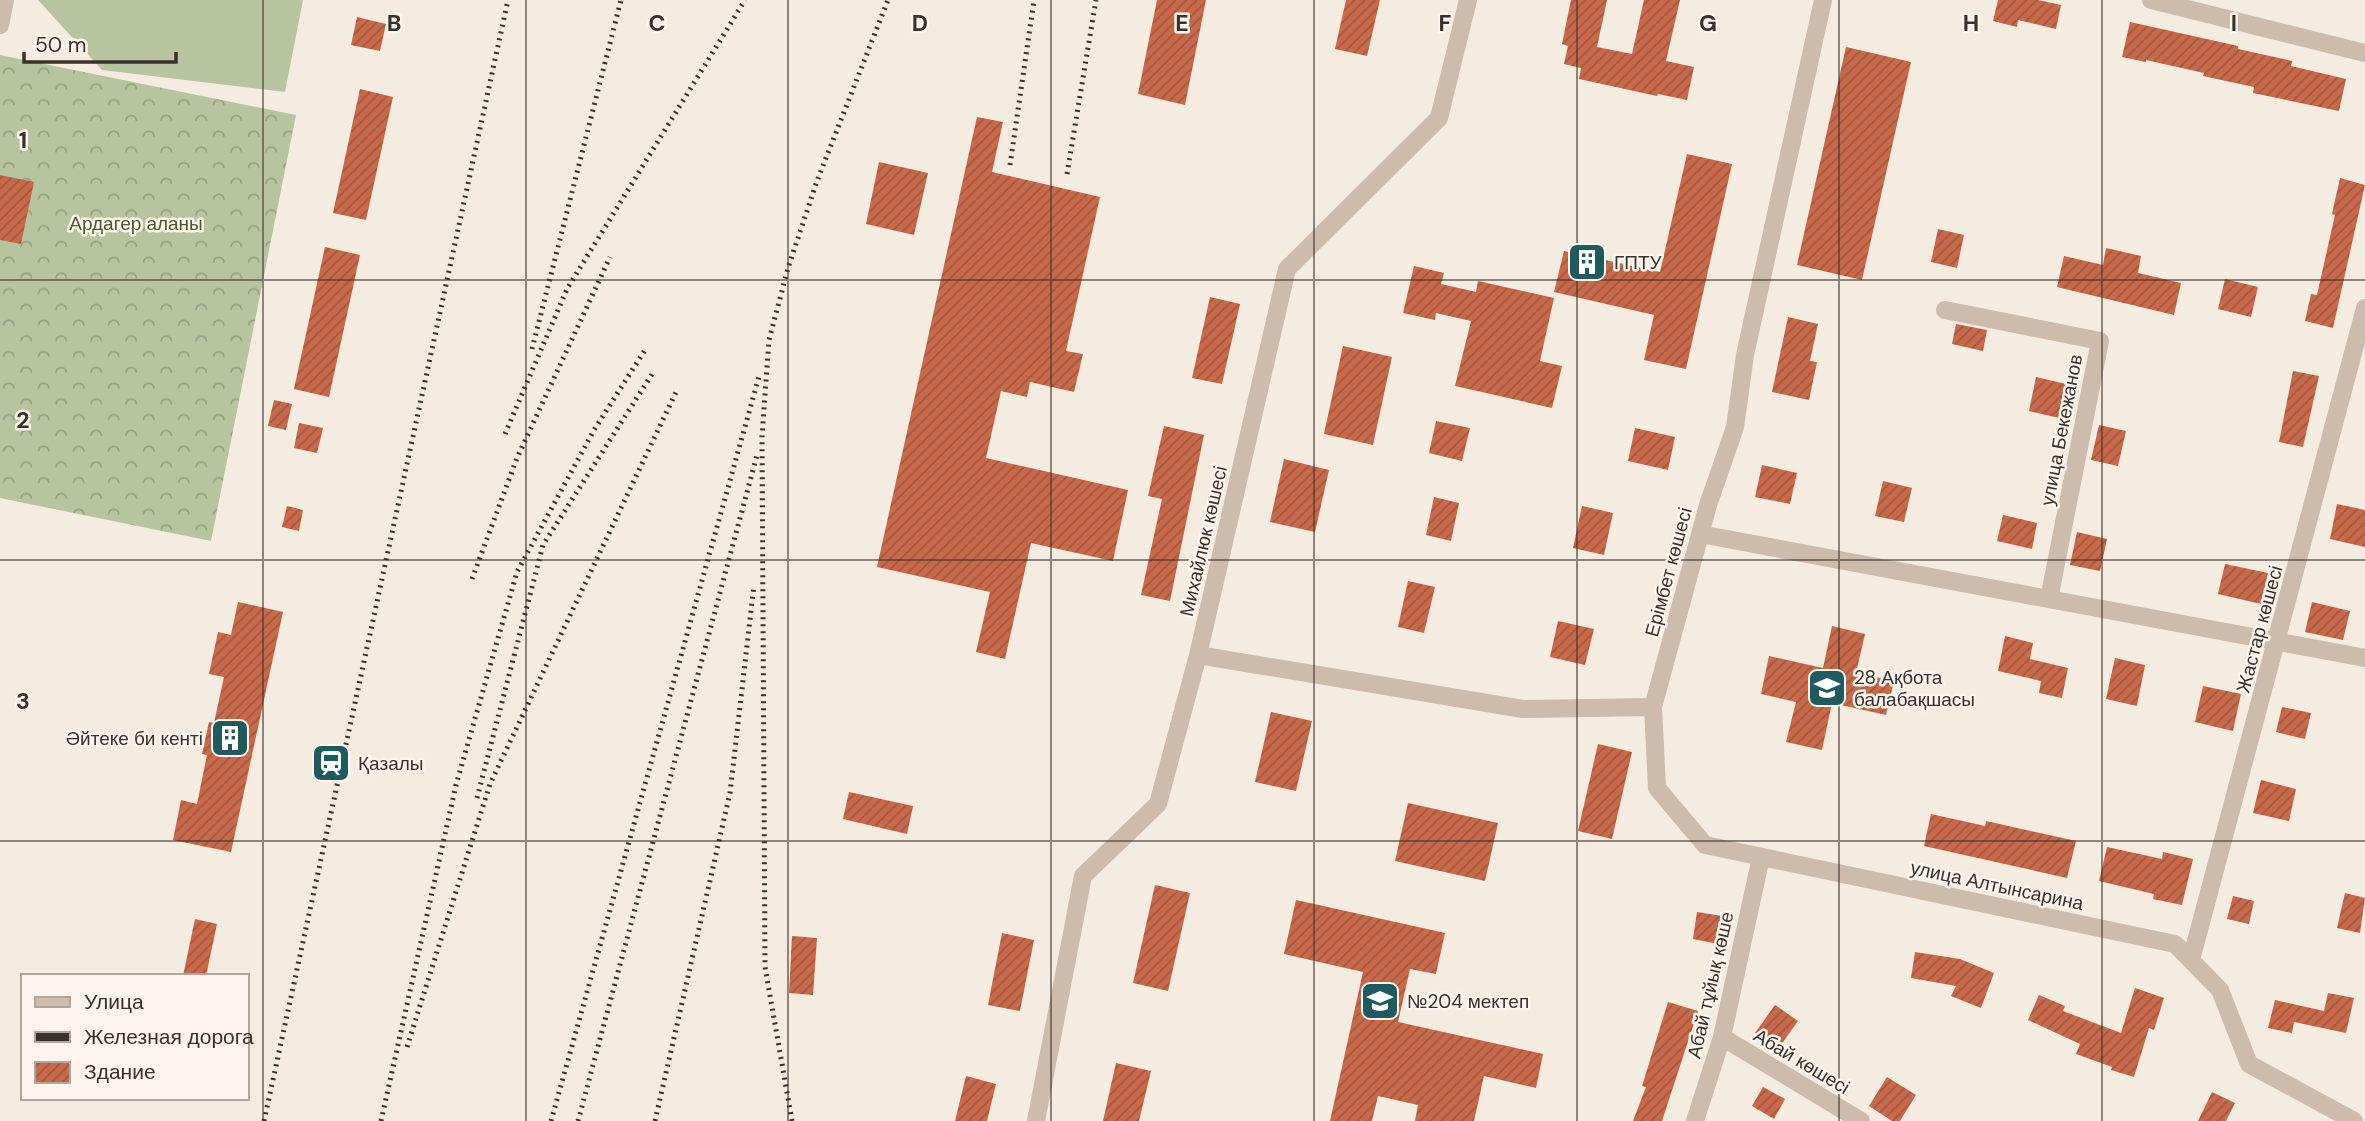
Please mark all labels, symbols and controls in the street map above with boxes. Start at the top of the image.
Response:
text: B [387,8,401,38]
text: C [649,8,665,38]
text: D [912,8,928,38]
text: E [1175,8,1189,38]
text: F [1439,8,1452,38]
text: G [1699,8,1717,38]
text: H [1963,8,1979,38]
text: I [2231,8,2237,38]
scale bar [24,21,177,65]
text: 50 m [35,31,86,59]
text: 1 [19,125,27,155]
park label: Ардагер аланы [69,211,203,236]
building icon: ГПТУ [1566,241,1608,283]
place label: ГПТУ [1614,250,1663,275]
street label: улица Бекежанов [2035,352,2088,508]
text: 2 [16,405,30,435]
street label: Михайлюк көшесі [1174,463,1233,619]
street label: Ерімбет көшесі [1639,505,1698,640]
street label: Жастар көшесі [2230,563,2288,696]
place label: 28 Ақбота балабақшасы [1854,665,1975,712]
school or university icon: 28 Ақбота балабақшасы [1806,667,1848,709]
text: 3 [16,686,30,716]
building icon: Әйтеке би кенті [209,717,251,759]
place label: Әйтеке би кенті [66,726,203,751]
station icon: Қазалы [310,742,352,784]
place label: Қазалы [358,751,423,776]
street label: улица Алтынсарина [1908,855,2086,916]
street label: Абай тұйық көше [1681,909,1740,1061]
legend [21,974,248,1100]
school or university icon: №204 мектеп [1359,980,1401,1022]
text: Улица [84,988,144,1016]
place label: №204 мектеп [1407,989,1529,1014]
text: Железная дорога [84,1023,254,1051]
street label: Абай көшесі [1749,1023,1854,1100]
text: Здание [84,1058,156,1086]

